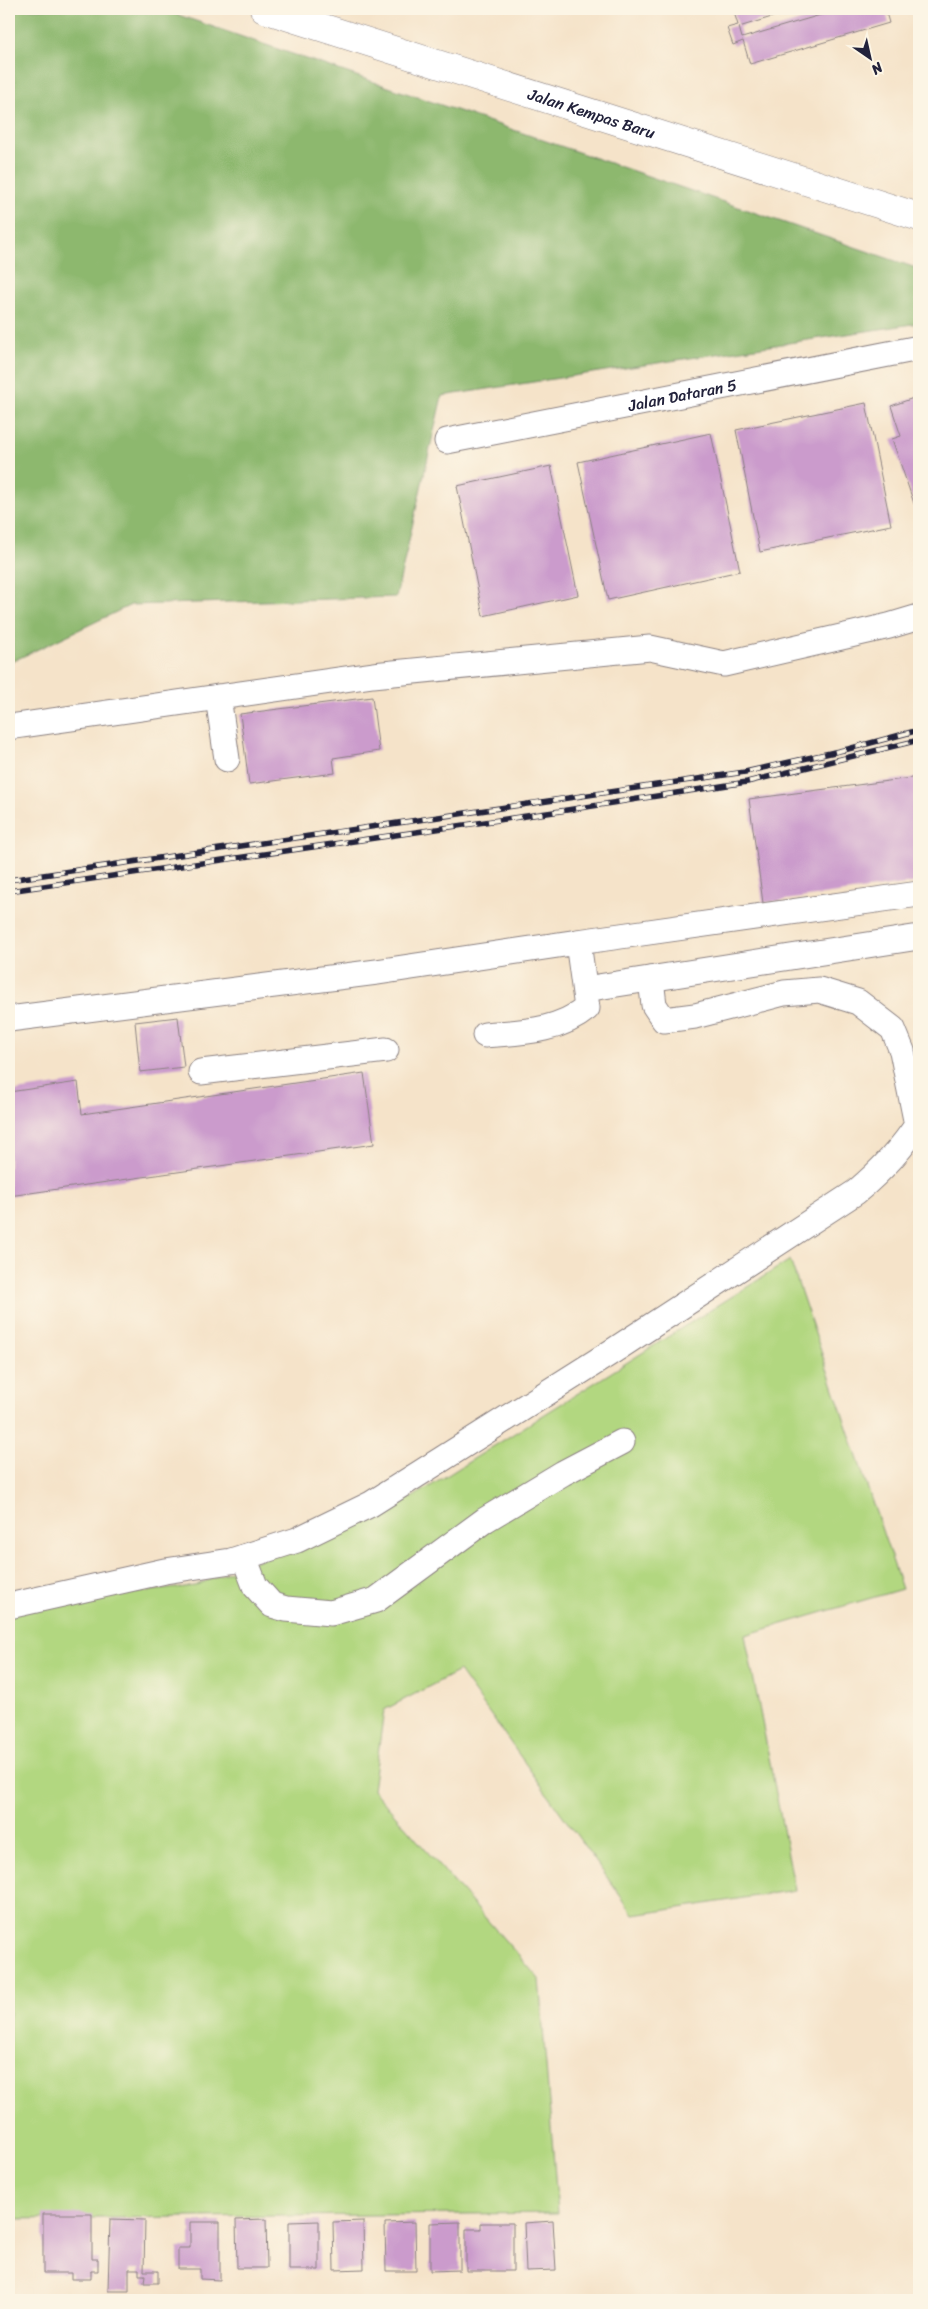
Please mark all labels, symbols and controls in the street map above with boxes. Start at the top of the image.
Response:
north arrow [846,32,896,82]
text: N [866,55,889,82]
street label: Jalan Kempas Baru [523,79,659,148]
street label: Jalan Dataran 5 [625,370,740,420]

